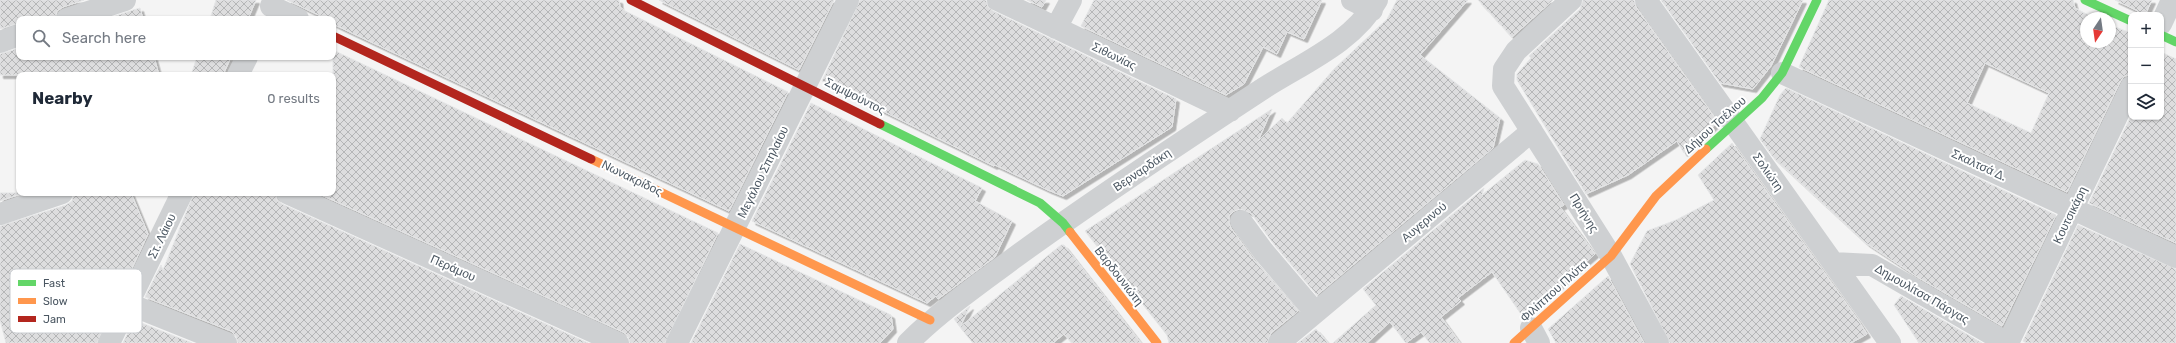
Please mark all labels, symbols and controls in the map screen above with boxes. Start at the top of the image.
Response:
north arrow [2080,12,2116,48]
map controls [2128,12,2164,120]
button: + [2128,12,2164,48]
search box [16,16,336,60]
icon: search [30,27,52,49]
text: Search here [62,29,146,47]
street label: Σιθωνίας [1090,39,1139,73]
button: − [2128,48,2164,84]
street label: Σαμψούντος [822,75,888,117]
button: layers [2128,84,2164,120]
text: Nearby [32,88,93,108]
text: 0 results [267,91,320,106]
street label: Δήμου Τσέλιου [1681,94,1749,156]
street label: Μεγάλου Σπηλαίου [735,124,791,220]
street label: Βερναρδάκη [1111,146,1173,194]
street label: Σκαλτσά Δ. [1949,146,2009,184]
street label: Σολιώτη [1750,150,1786,194]
street label: Νωνακρίδος [599,157,665,199]
street label: Κουτσικάρη [2050,184,2090,246]
street label: Πριήνης [1567,191,1602,235]
street label: Αυγερινού [1399,199,1449,245]
street label: Στ. Λάιου [145,211,179,261]
street label: Βαρδουνιώτη [1092,244,1146,308]
street label: Περάμου [428,252,478,284]
street label: Φιλίππου Πλύτα [1517,257,1591,325]
street label: Δημουλίτσα Πάργας [1872,261,1972,327]
legend [10,269,142,333]
text: Fast [43,277,66,290]
text: Slow [43,295,68,308]
text: Jam [43,313,66,326]

